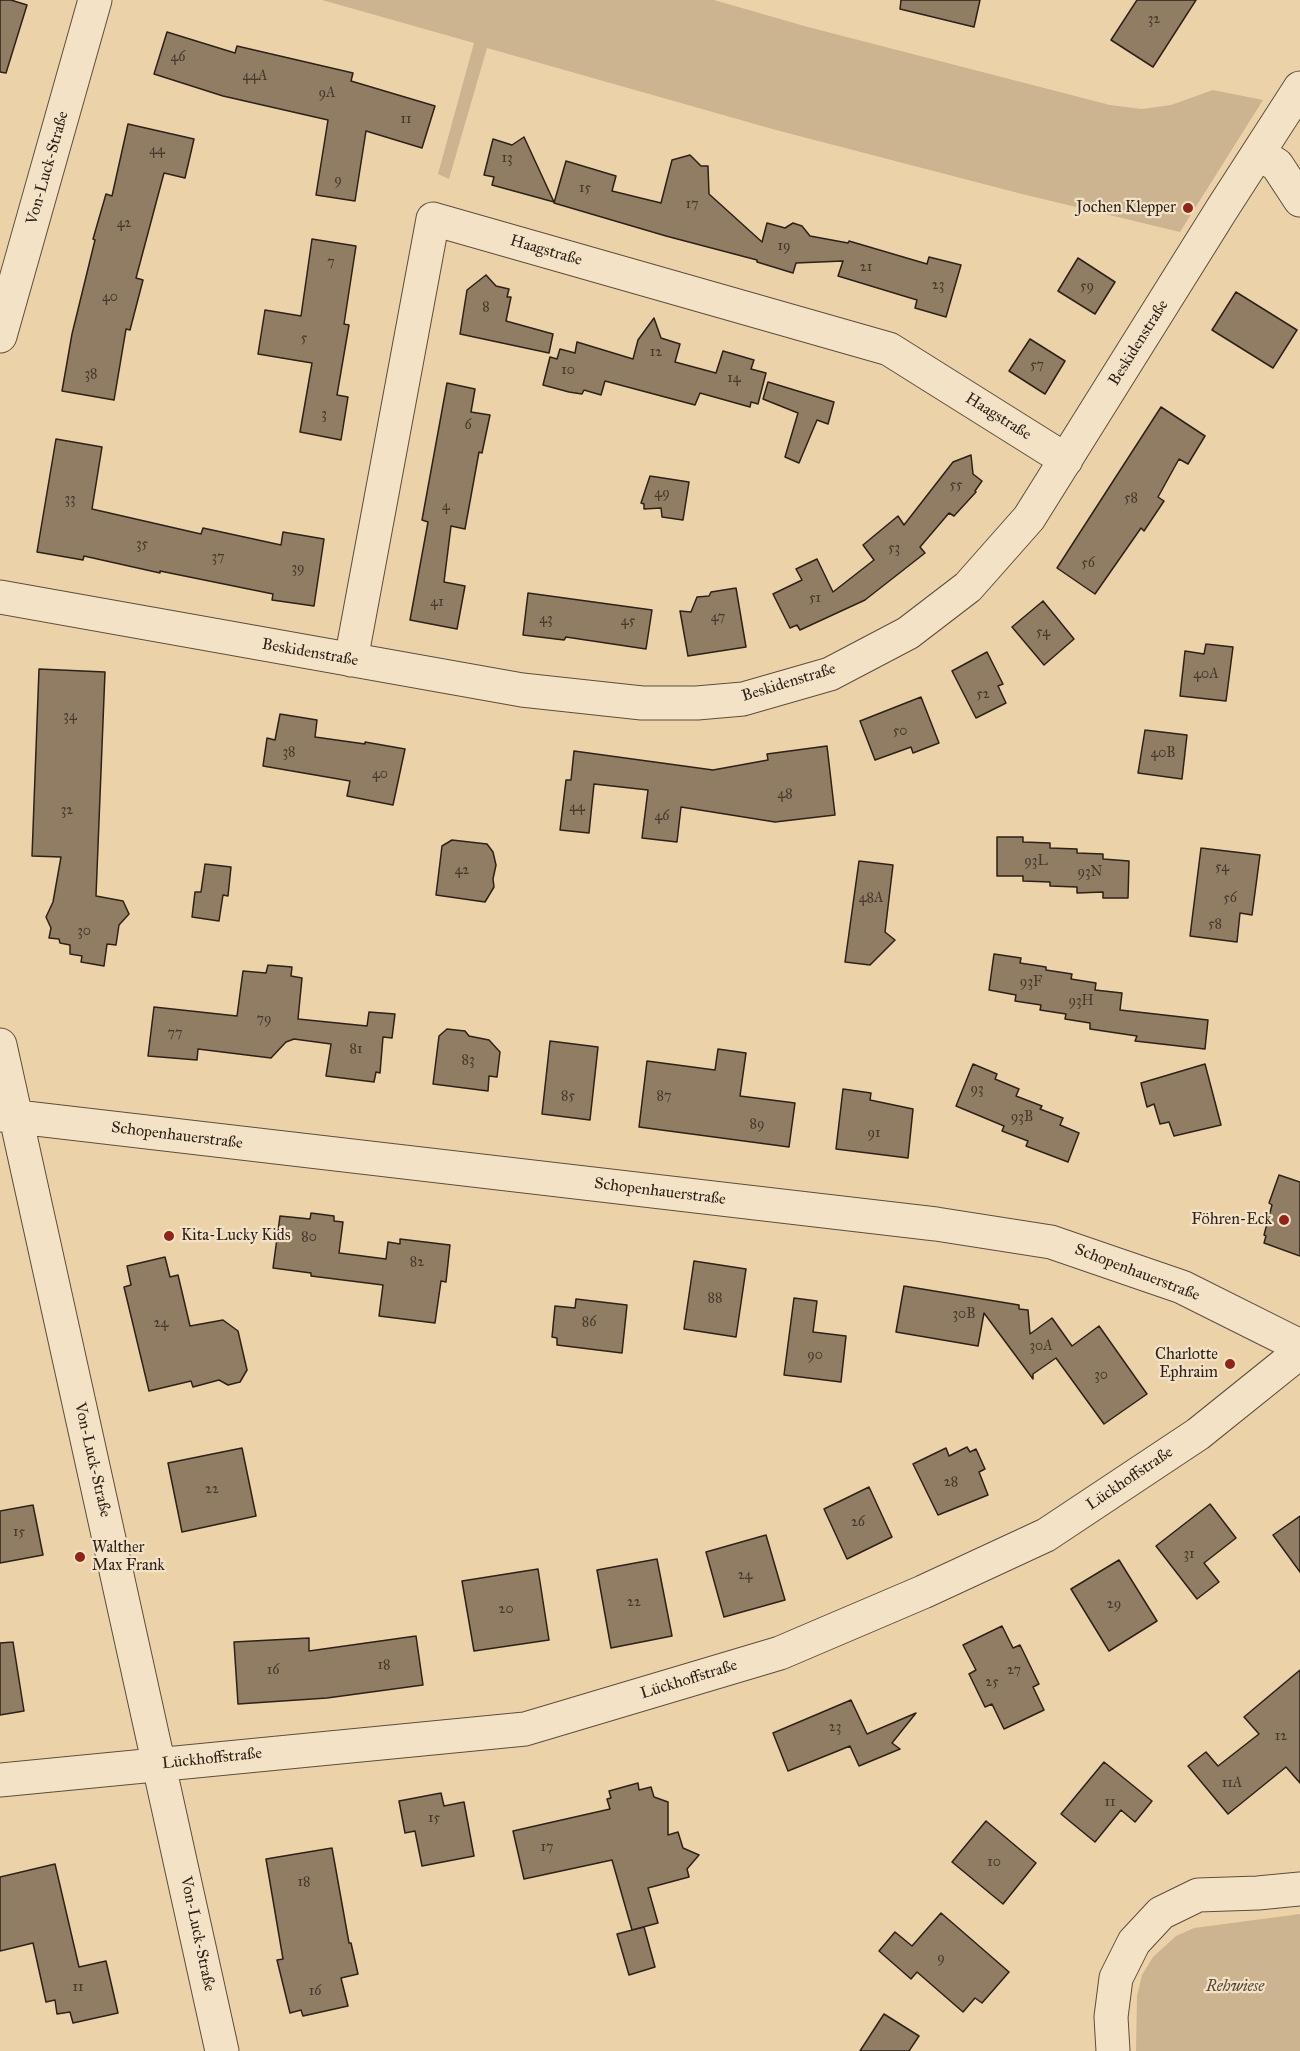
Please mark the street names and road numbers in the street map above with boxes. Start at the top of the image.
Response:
street label: Von-Luck-Straße [23,109,73,227]
street label: Haagstraße [508,232,584,270]
street label: Beskidenstraße [1105,297,1173,389]
street label: Haagstraße [962,389,1034,445]
street label: Beskidenstraße [260,635,360,671]
street label: Beskidenstraße [740,660,838,706]
street label: Schopenhauerstraße [110,1118,244,1154]
street label: Schopenhauerstraße [593,1174,727,1210]
street label: Schopenhauerstraße [1072,1240,1202,1306]
street label: Von-Luck-Straße [69,1401,115,1519]
street label: Lückhoffstraße [1083,1443,1177,1515]
street label: Lückhoffstraße [638,1656,740,1704]
street label: Lückhoffstraße [161,1744,263,1774]
street label: Von-Luck-Straße [175,1875,219,1993]

